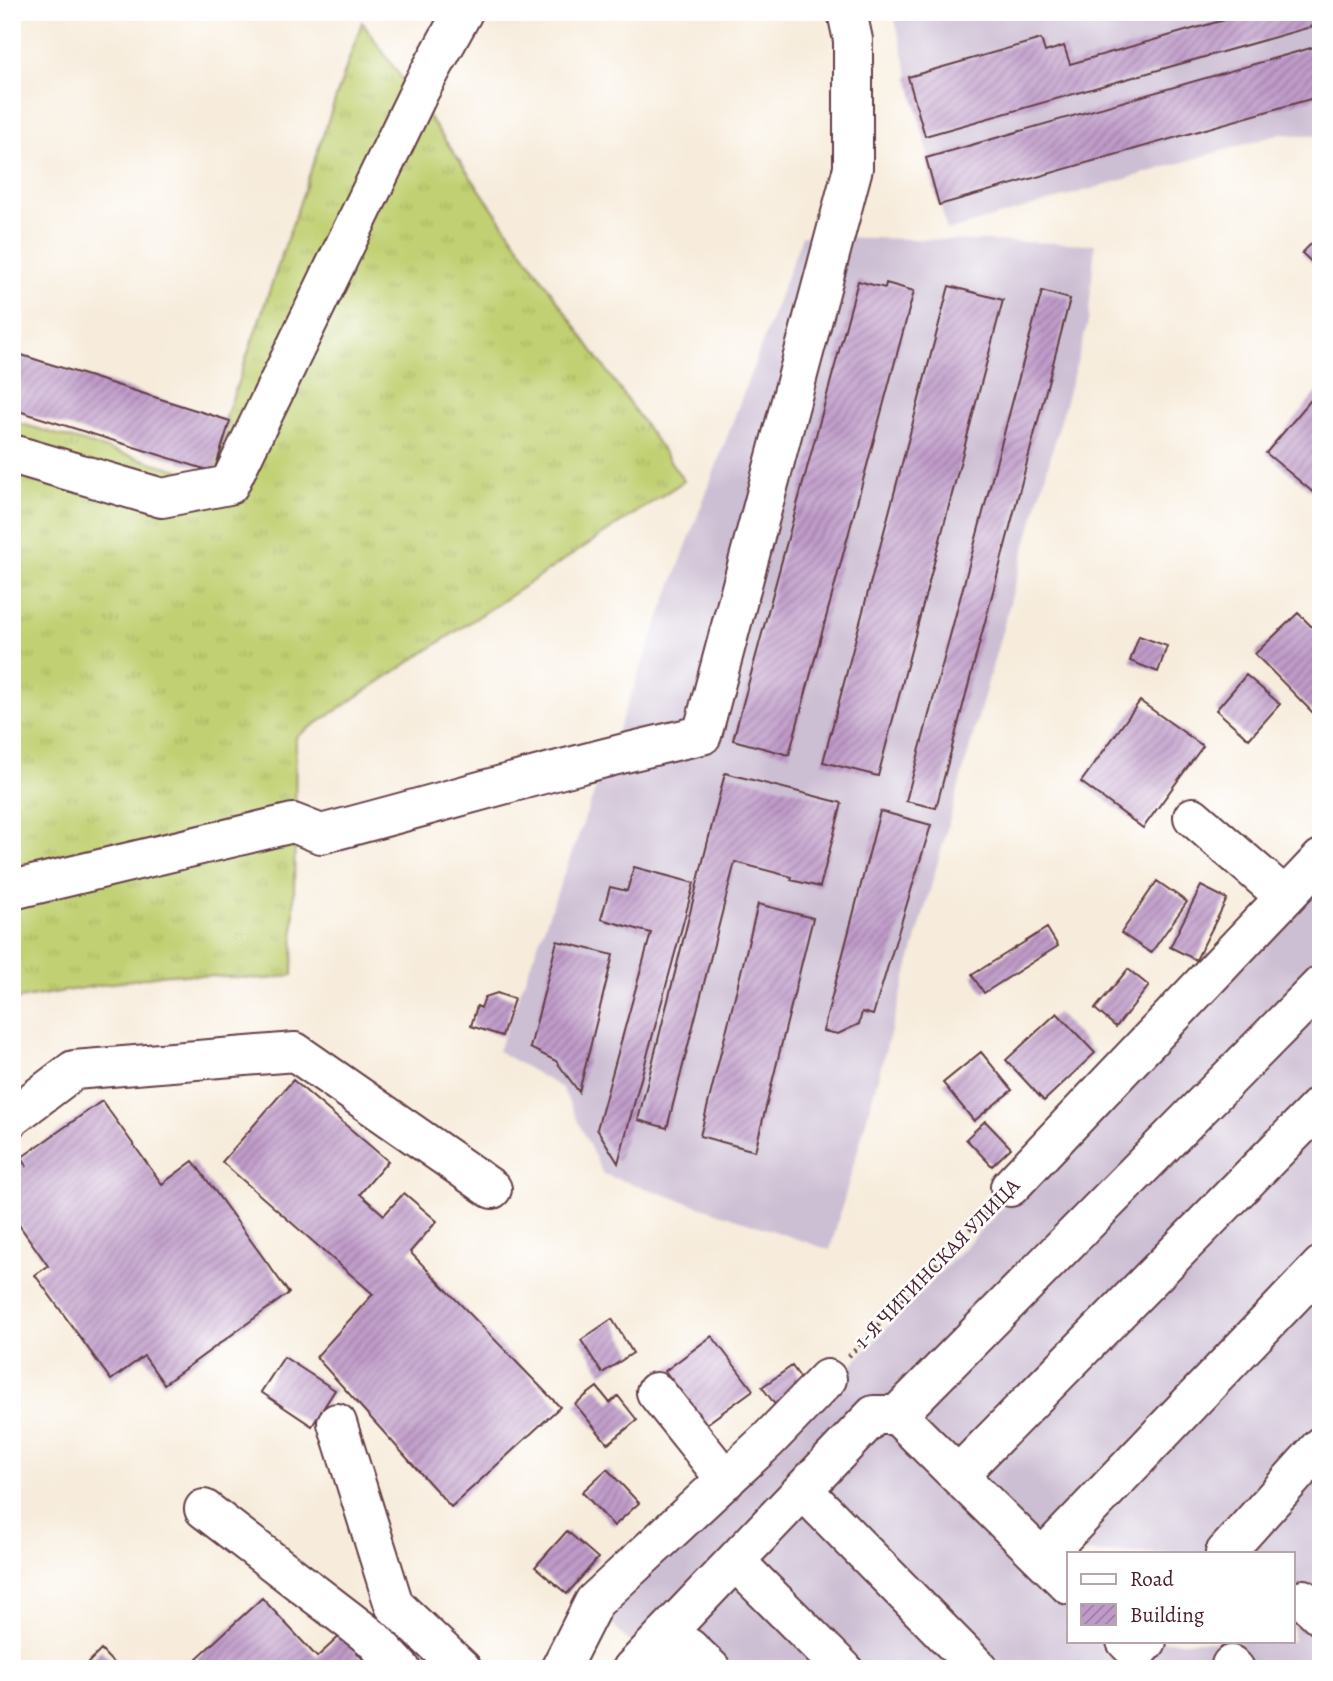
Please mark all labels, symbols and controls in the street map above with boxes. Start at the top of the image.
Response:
street label: 1-Я ЧИТИНСКАЯ УЛИЦА [848,1171,1026,1354]
legend [1067,1552,1294,1642]
text: Road [1130,1565,1174,1593]
text: Building [1130,1601,1205,1629]

